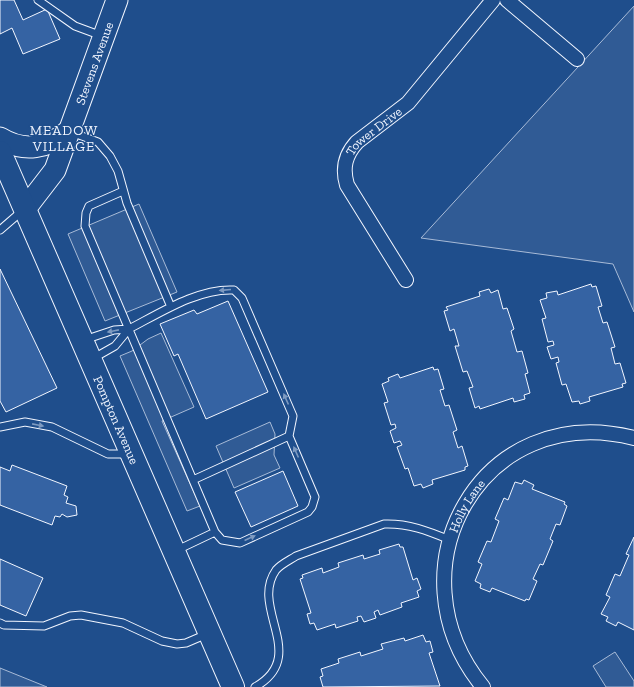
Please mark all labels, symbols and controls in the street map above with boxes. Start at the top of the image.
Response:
street label: Stevens Avenue [72,20,116,107]
street label: Tower Drive [342,103,404,158]
district label: MEADOW VILLAGE [30,122,98,155]
one-way arrow [219,287,231,294]
one-way arrow [107,328,119,334]
street label: Pompton Avenue [91,373,142,466]
one-way arrow [282,392,288,404]
one-way arrow [32,422,44,428]
one-way arrow [293,446,299,458]
street label: Holly Lane [445,476,488,534]
one-way arrow [244,535,255,541]

